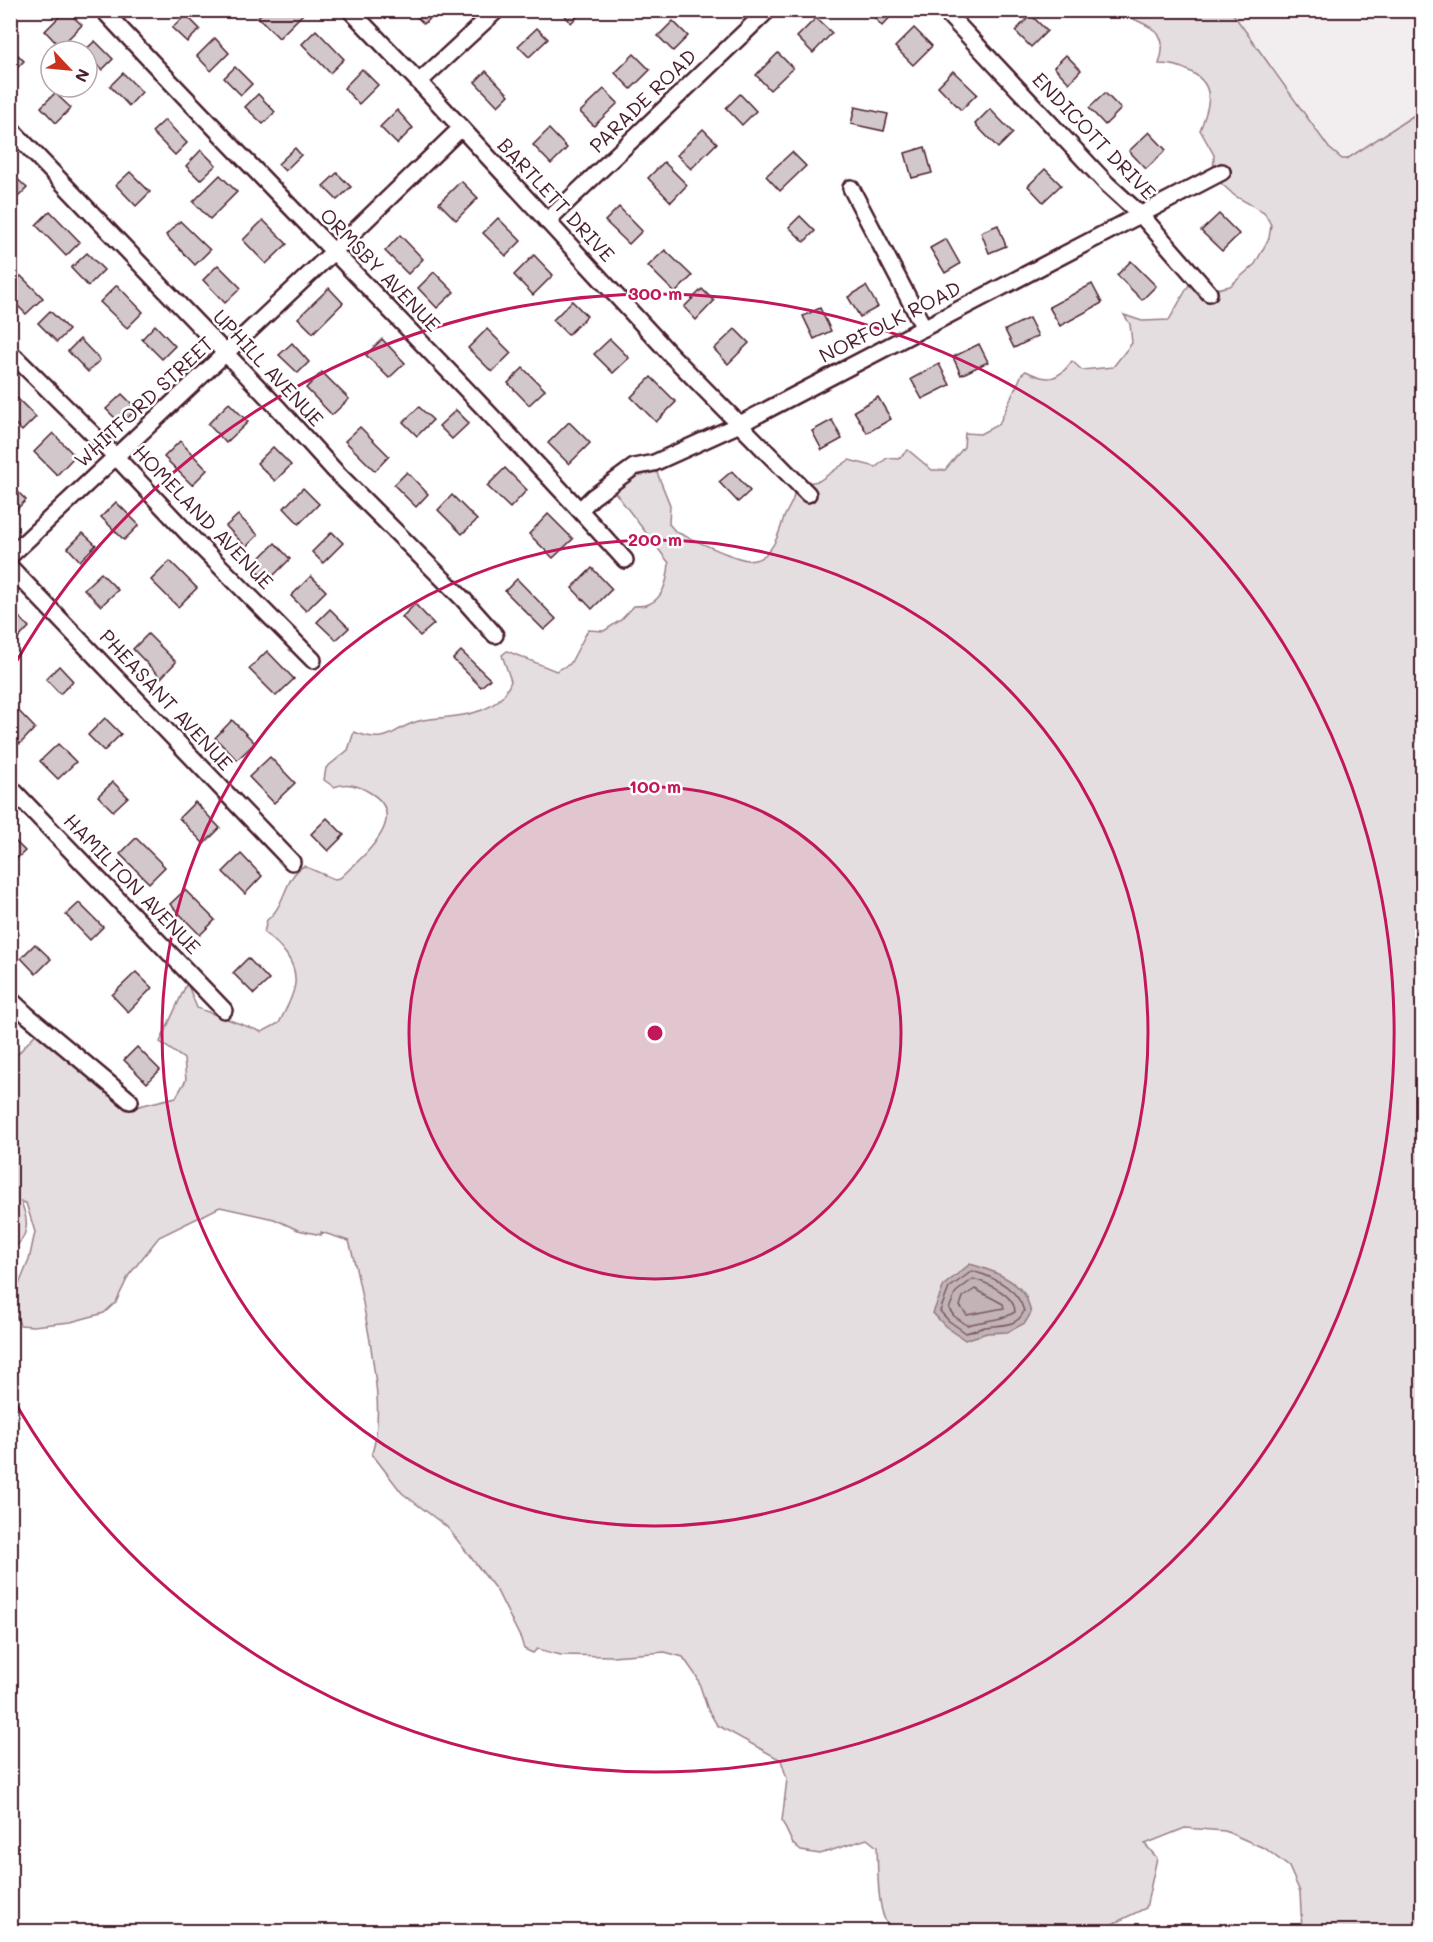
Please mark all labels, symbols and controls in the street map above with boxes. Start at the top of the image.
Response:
north arrow [39,39,99,99]
street label: PARADE ROAD [583,43,701,158]
text: N [71,66,95,86]
street label: ENDICOTT DRIVE [1027,66,1162,204]
street label: BARTLETT DRIVE [492,132,621,267]
street label: ORMSBY AVENUE [315,202,447,337]
street label: NORFOLK ROAD [814,274,965,368]
text: 300 m [628,281,682,305]
street label: UPHILL AVENUE [208,303,330,431]
street label: WHITFORD STREET [68,330,218,472]
street label: HOMELAND AVENUE [128,438,280,594]
text: 200 m [628,527,682,551]
street label: PHEASANT AVENUE [95,623,239,775]
text: 100 m [629,774,681,798]
street label: HAMILTON AVENUE [59,807,207,959]
centre of rings [645,1023,665,1043]

